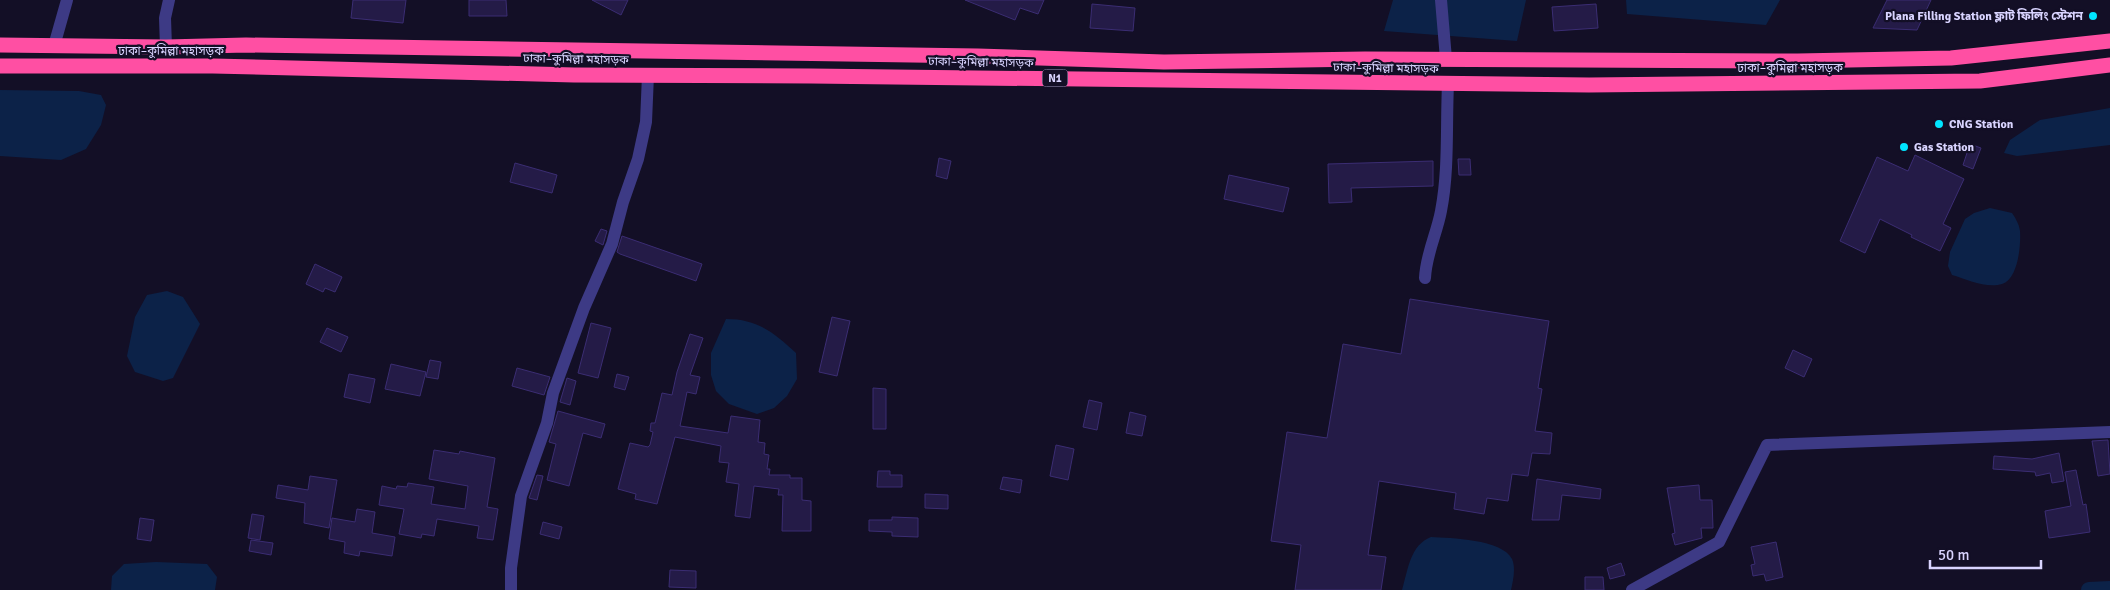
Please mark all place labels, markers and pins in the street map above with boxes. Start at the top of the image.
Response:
place label: Plana Filling Station ফ্লাট ফিলিং স্টেশন [1885,8,2084,24]
marker: Plana Filling Station ফ্লাট ফিলিং স্টেশন [2087,10,2099,22]
place label: CNG Station [1949,117,2014,132]
marker: CNG Station [1933,118,1945,130]
place label: Gas Station [1914,140,1975,155]
marker: Gas Station [1898,141,1910,153]

